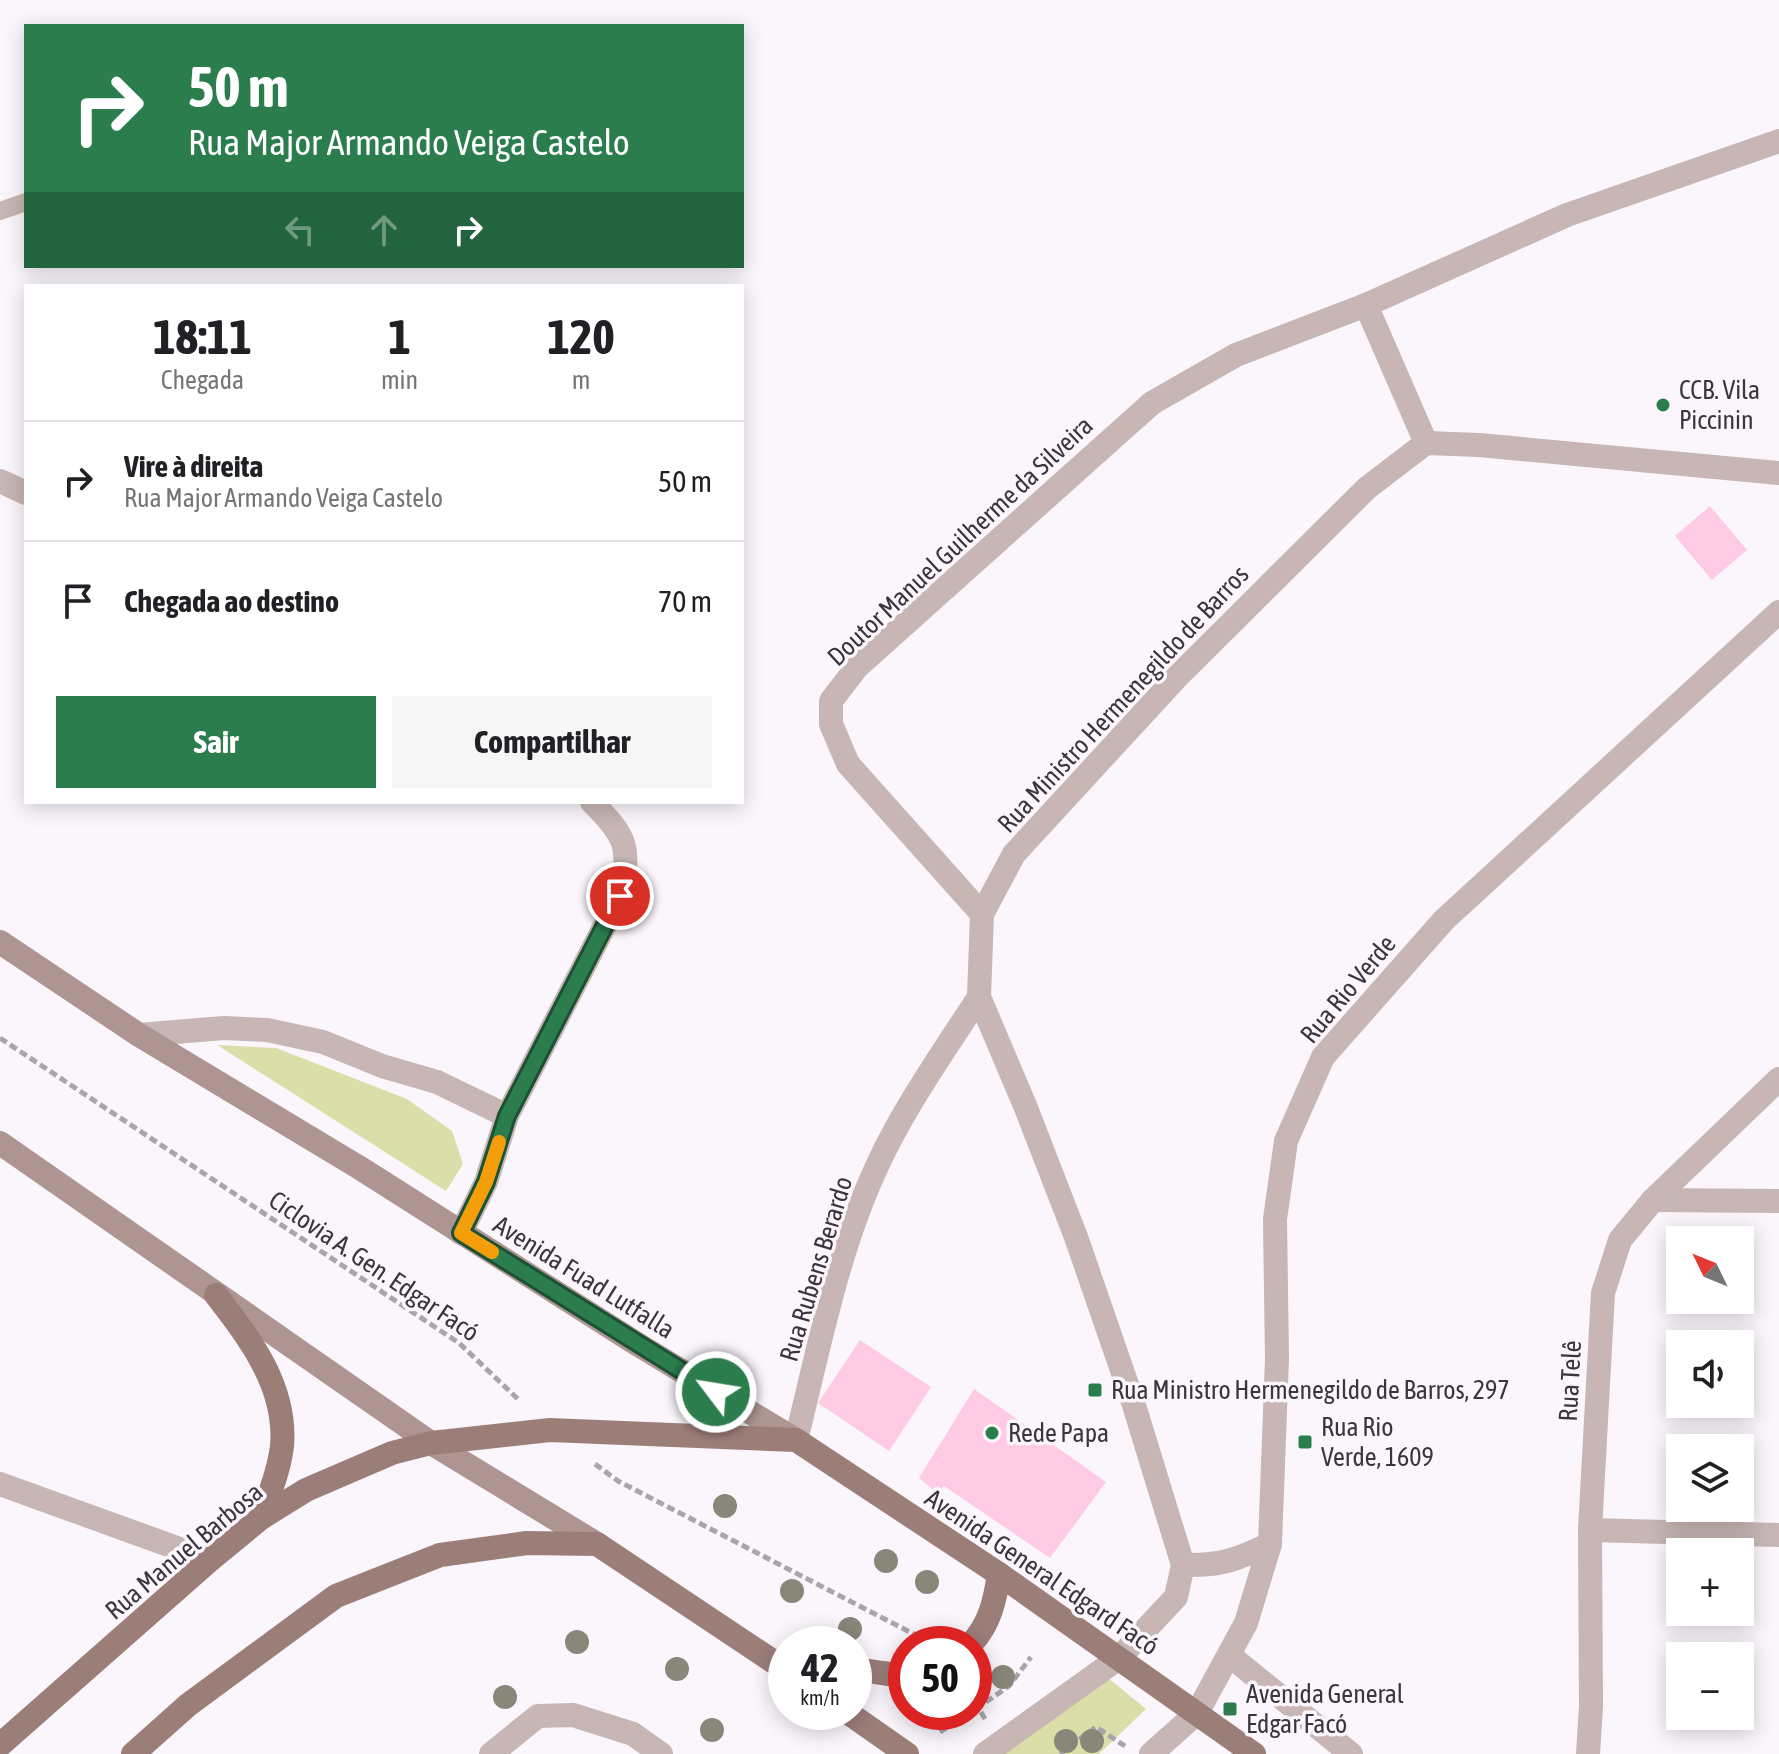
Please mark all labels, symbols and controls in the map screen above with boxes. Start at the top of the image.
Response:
text: 50 m [188,55,289,119]
icon: right [56,56,160,160]
text: Rua Major Armando Veiga Castelo [188,121,630,163]
icon: left [278,208,322,252]
icon: ahead [362,208,406,252]
icon: right [446,208,490,252]
text: 18:11 [153,309,252,364]
text: 1 [388,309,411,364]
text: 120 [547,309,615,364]
text: Chegada [161,365,244,395]
text: min [381,365,418,395]
text: m [572,365,590,395]
place label: CCB. Vila Piccinin [1679,375,1760,435]
marker: CCB. Vila Piccinin [1654,396,1672,414]
street label: Doutor Manuel Guilherme da Silveira [821,410,1099,672]
text: Vire à direita [124,449,263,483]
icon: right [56,459,100,503]
text: 50 m [658,464,712,498]
text: Rua Major Armando Veiga Castelo [124,483,443,513]
street label: Rua Ministro Hermenegildo de Barros [991,559,1255,839]
icon: arrive [56,579,100,623]
text: Chegada ao destino [124,584,339,618]
text: 70 m [658,584,712,618]
button: Sair [56,696,376,788]
button: Compartilhar [392,696,712,788]
pin [586,862,654,930]
icon: arrive [598,874,642,918]
street label: Rua Rio Verde [1294,929,1402,1049]
street label: Rua Rubens Berardo [774,1173,858,1365]
street label: Ciclovia A. Gen. Edgar Facó [263,1185,485,1347]
street label: Avenida Fuad Lutfalla [488,1209,680,1345]
north arrow [1666,1226,1754,1314]
map controls [1666,1226,1754,1730]
button: sound [1666,1330,1754,1418]
street label: Rua Telê [1553,1340,1587,1422]
position arrow [674,1350,758,1434]
place label: Rua Ministro Hermenegildo de Barros, 297 [1111,1375,1509,1405]
marker: Rua Ministro Hermenegildo de Barros, 297 [1086,1381,1104,1399]
place label: Rua Rio Verde, 1609 [1321,1412,1434,1472]
place label: Rede Papa [1008,1418,1109,1448]
marker: Rede Papa [983,1424,1001,1442]
marker: Rua Rio Verde, 1609 [1296,1433,1314,1451]
button: layers [1666,1434,1754,1522]
street label: Rua Manuel Barbosa [99,1477,269,1625]
street label: Avenida General Edgard Facó [920,1483,1164,1661]
button: + [1666,1538,1754,1626]
speed limit sign: 50 [888,1626,992,1730]
button: − [1666,1642,1754,1730]
text: 42 [801,1645,839,1690]
place label: Avenida General Edgar Facó [1246,1679,1404,1739]
text: km/h [800,1686,840,1709]
marker: Avenida General Edgar Facó [1221,1700,1239,1718]

